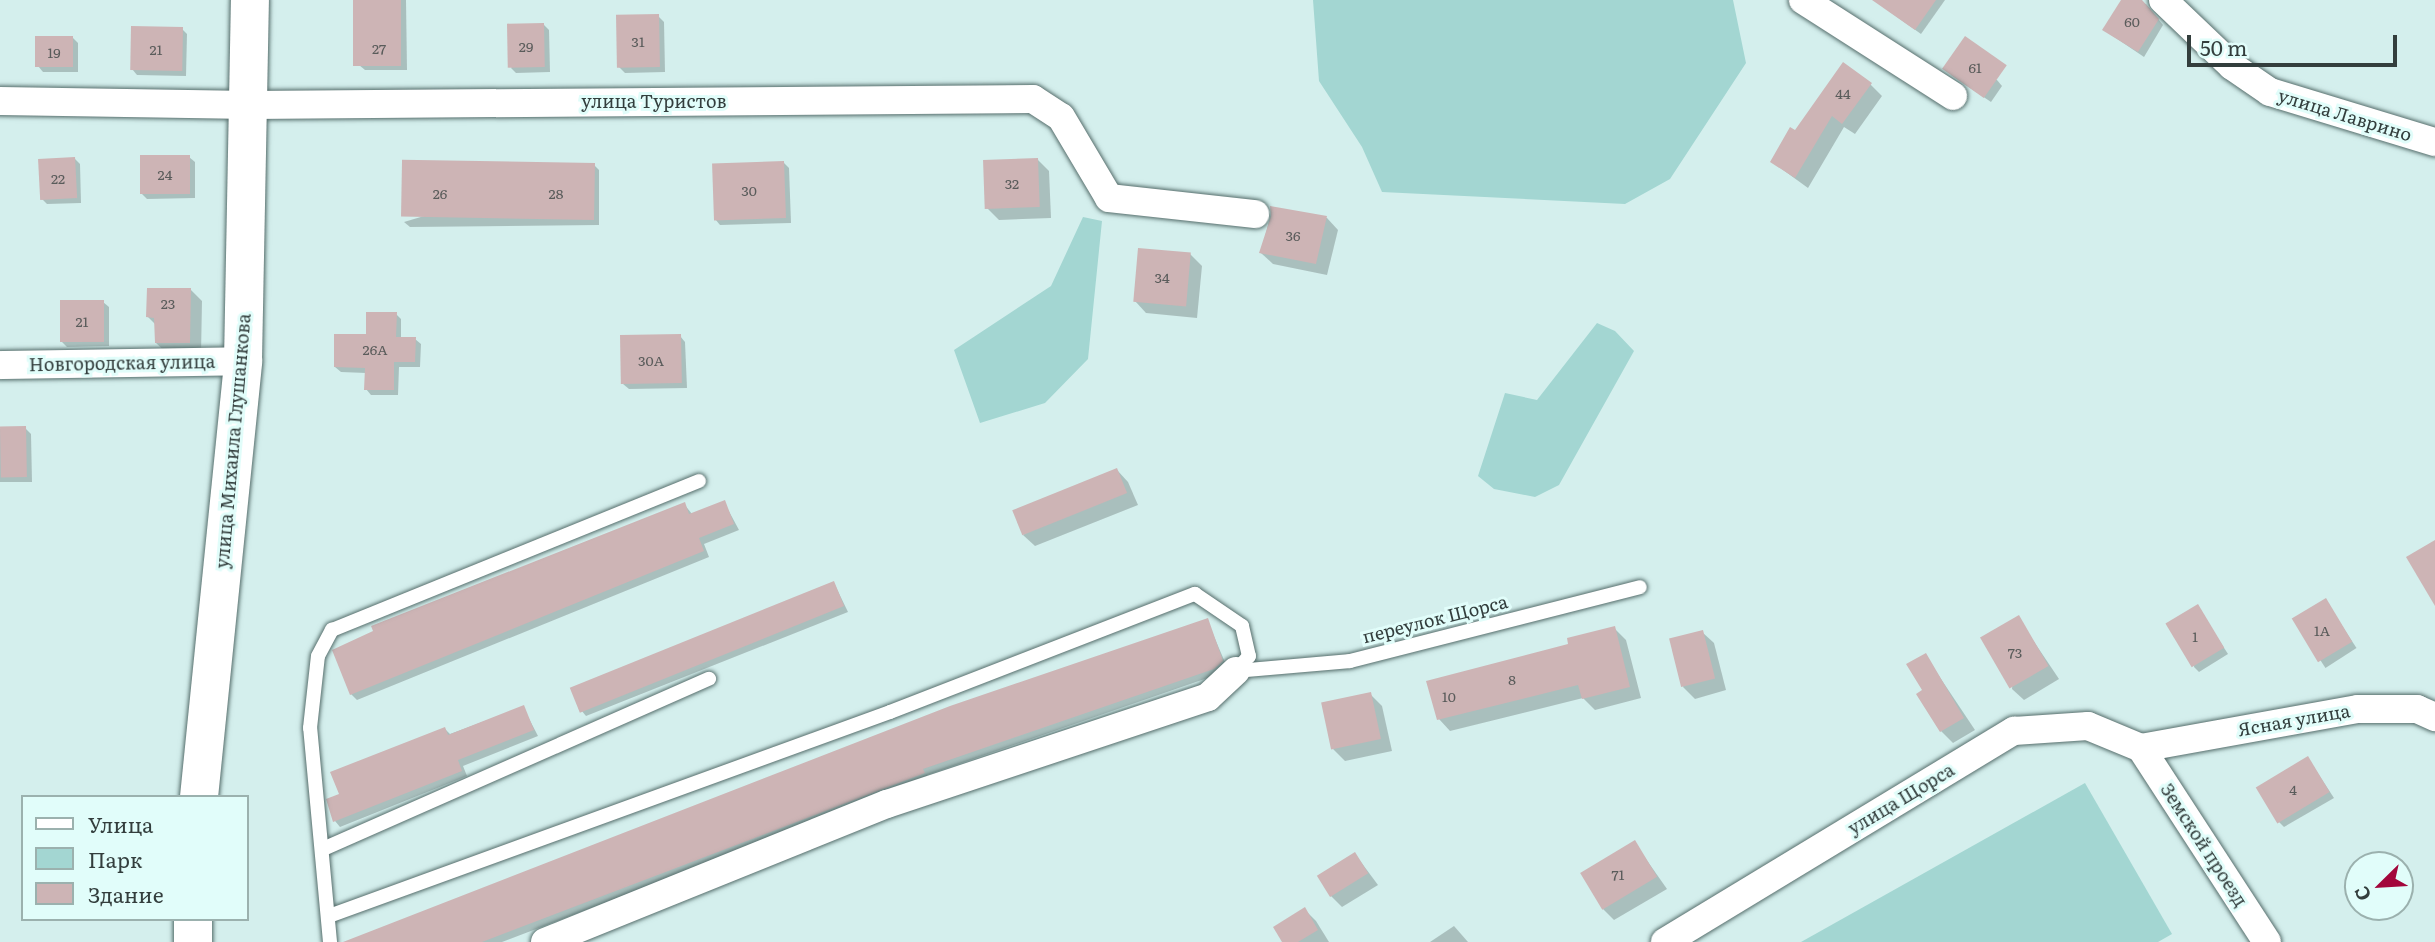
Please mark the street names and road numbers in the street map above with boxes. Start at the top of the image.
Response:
street label: улица Лаврино [2276,84,2414,146]
street label: улица Туристов [581,90,727,112]
street label: улица Михаила Глушанкова [211,313,255,569]
street label: Новгородская улица [29,351,215,375]
street label: переулок Щорса [1360,590,1510,648]
street label: Ясная улица [2236,700,2352,740]
street label: улица Щорса [1844,759,1958,839]
street label: Земской проезд [2156,779,2252,911]

